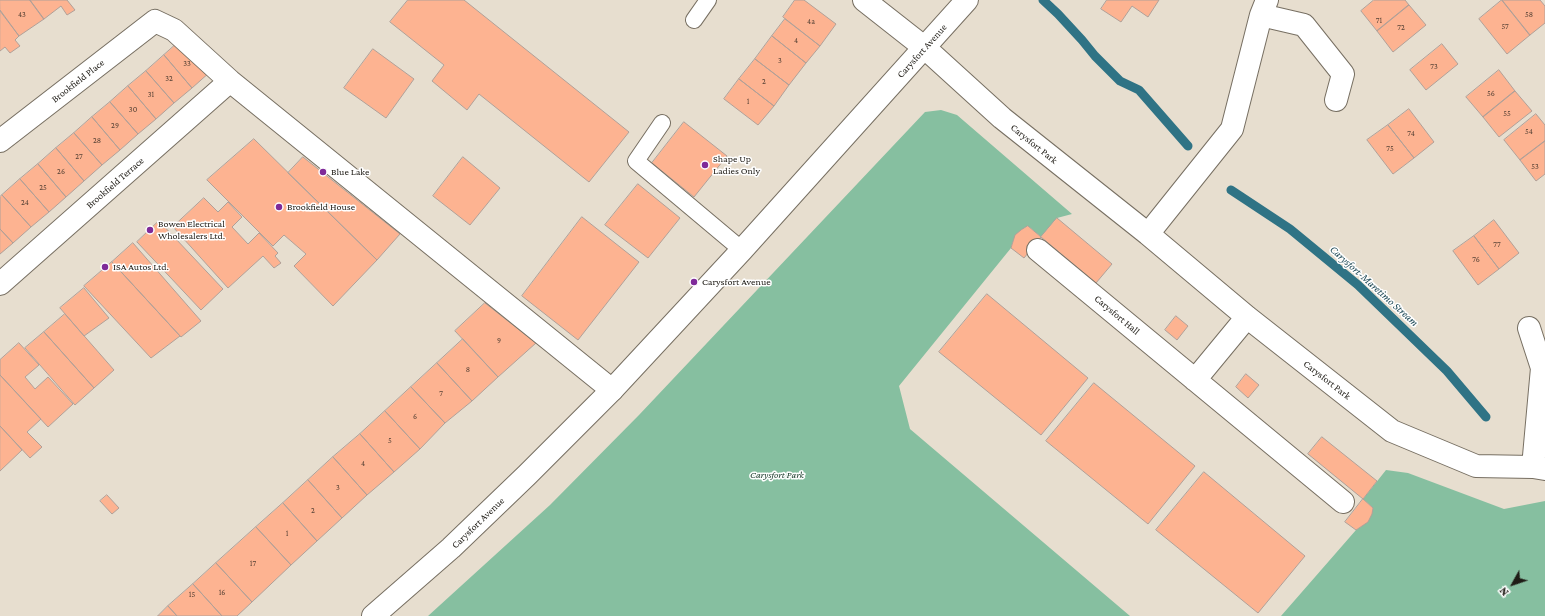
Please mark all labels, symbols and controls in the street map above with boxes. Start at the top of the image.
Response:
house number: 43 [18,10,26,20]
house number: 58 [1525,10,1533,20]
house number: 71 [1376,16,1382,26]
house number: 4a [807,17,815,27]
street label: Carysfort Avenue [895,22,949,80]
house number: 57 [1501,22,1509,32]
house number: 72 [1397,23,1405,33]
house number: 4 [794,36,798,46]
house number: 3 [778,56,782,66]
street label: Brookfield Place [49,57,107,105]
house number: 33 [183,59,191,69]
house number: 73 [1430,62,1438,72]
house number: 32 [165,74,173,84]
house number: 2 [762,77,766,87]
house number: 56 [1487,89,1495,99]
house number: 31 [148,90,154,100]
house number: 1 [747,97,749,107]
house number: 30 [129,105,137,115]
house number: 55 [1503,109,1511,119]
house number: 29 [111,121,119,131]
street label: Carysfort Park [1008,121,1060,167]
house number: 54 [1525,127,1533,137]
house number: 74 [1407,129,1415,139]
house number: 28 [93,136,101,146]
house number: 75 [1386,144,1394,154]
house number: 27 [75,152,83,162]
place label: Shape Up Ladies Only [713,153,760,176]
street label: Brookfield Terrace [84,155,146,211]
marker: Shape Up Ladies Only [700,160,710,170]
house number: 53 [1531,162,1539,172]
place label: Blue Lake [331,166,369,178]
house number: 26 [57,167,65,177]
marker: Blue Lake [318,167,328,177]
house number: 25 [39,183,47,193]
house number: 24 [21,198,29,208]
place label: Brookfield House [287,201,355,213]
marker: Brookfield House [274,202,284,212]
place label: Bowen Electrical Wholesalers Ltd. [158,218,225,242]
marker: Bowen Electrical Wholesalers Ltd. [145,225,155,235]
house number: 77 [1493,240,1501,250]
water label: Carysfort-Maretimo Stream [1327,243,1421,329]
house number: 76 [1472,255,1480,265]
place label: ISA Autos Ltd. [113,261,169,273]
marker: ISA Autos Ltd. [100,262,110,272]
place label: Carysfort Avenue [702,276,771,288]
marker: Carysfort Avenue [689,277,699,287]
street label: Carysfort Hall [1092,293,1142,337]
house number: 9 [497,336,501,346]
street label: Carysfort Park [1301,358,1353,402]
house number: 8 [466,365,470,375]
house number: 7 [439,389,443,399]
house number: 6 [413,412,417,422]
house number: 5 [388,436,392,446]
house number: 4 [361,459,365,469]
park label: Carysfort Park [750,469,804,481]
house number: 3 [336,483,340,493]
street label: Carysfort Avenue [449,495,507,551]
house number: 2 [311,506,315,516]
house number: 1 [286,529,288,539]
house number: 17 [250,559,256,569]
north arrow [1493,564,1533,604]
text: N [1497,585,1511,598]
house number: 16 [219,588,225,598]
house number: 15 [189,590,195,600]

